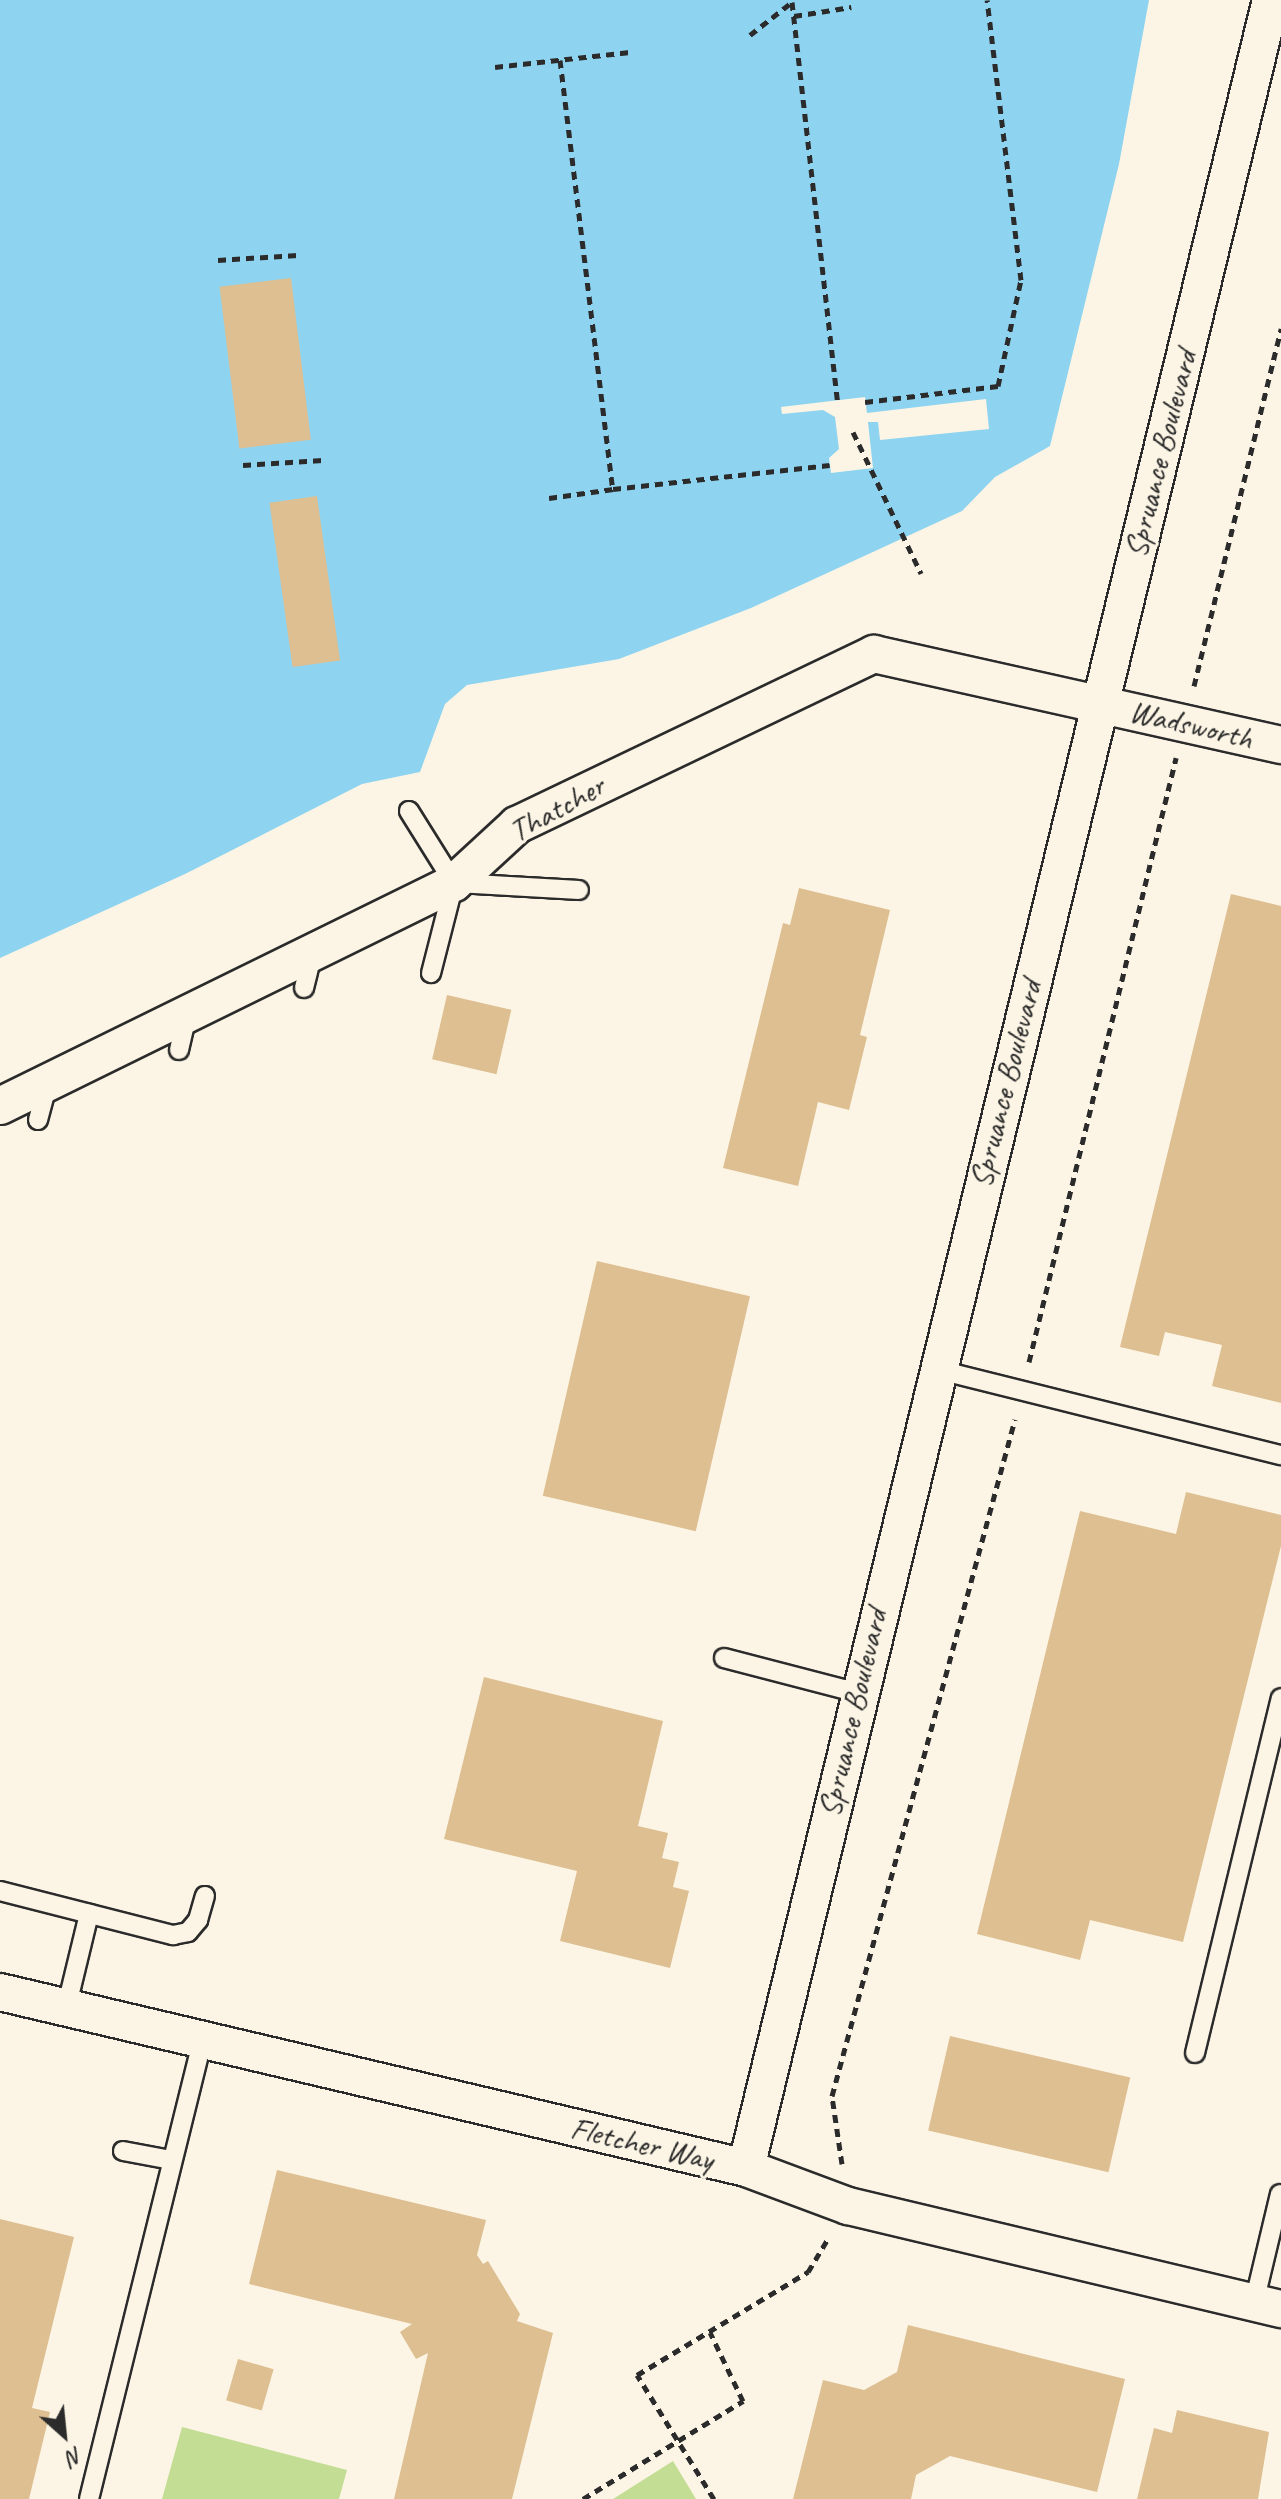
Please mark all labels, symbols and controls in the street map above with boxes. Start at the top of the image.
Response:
street label: Spruance Boulevard [1117,347,1205,561]
street label: Wadsworth [1126,692,1256,758]
street label: Thatcher [502,767,612,851]
street label: Spruance Boulevard [962,977,1050,1191]
street label: Spruance Boulevard [810,1605,896,1821]
street label: Fletcher Way [567,2109,717,2179]
north arrow [24,2395,104,2475]
text: N [62,2441,87,2472]

